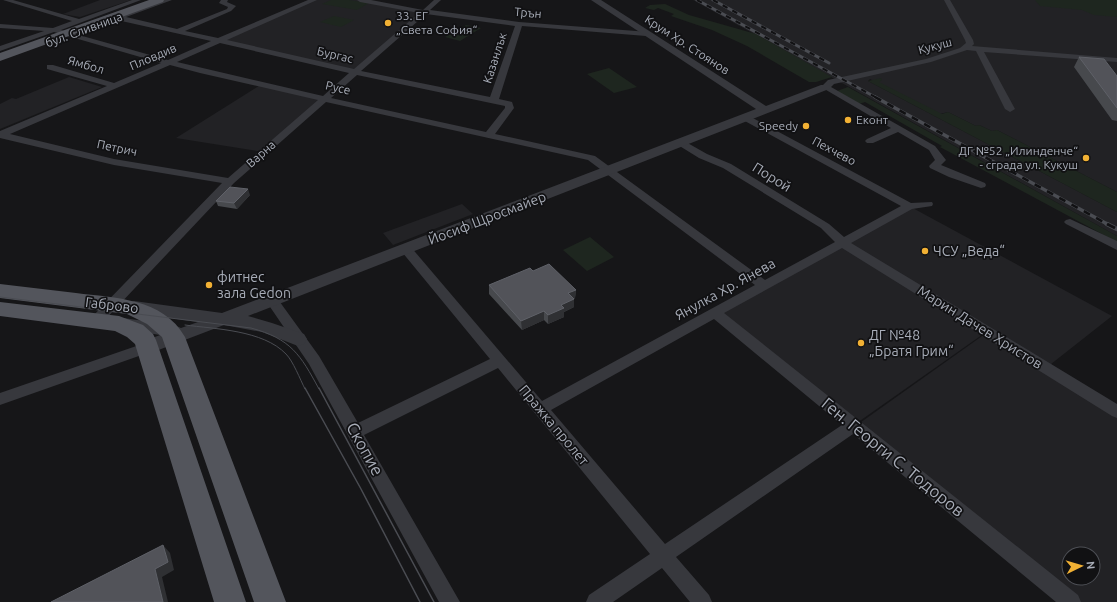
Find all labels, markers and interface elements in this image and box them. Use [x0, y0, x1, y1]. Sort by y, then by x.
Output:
street label: Трън [514, 5, 542, 20]
place label: 33. ЕГ „Света София“ [396, 9, 478, 36]
street label: бул. Сливница [44, 10, 124, 49]
street label: Крум Хр. Стоянов [643, 12, 732, 77]
marker: 33. ЕГ „Света София“ [383, 18, 393, 28]
street label: Казанлък [480, 31, 509, 85]
street label: Кукуш [917, 35, 953, 56]
street label: Пловдив [127, 41, 178, 72]
street label: Бургас [316, 44, 355, 65]
street label: Ямбол [66, 53, 106, 76]
street label: Русе [324, 78, 352, 97]
place label: Еконт [856, 113, 889, 126]
marker: Еконт [843, 115, 853, 125]
place label: Speedy [759, 119, 798, 132]
marker: Speedy [801, 121, 811, 131]
street label: Пехчево [810, 134, 858, 167]
street label: Петрич [96, 137, 138, 158]
street label: Варна [244, 138, 278, 170]
place label: ДГ №52 „Илинденче“ - сграда ул. Кукуш [959, 144, 1078, 171]
marker: ДГ №52 „Илинденче“ - сграда ул. Кукуш [1081, 153, 1091, 163]
street label: Порой [750, 159, 794, 195]
street label: Йосиф Щросмайер [425, 187, 548, 248]
place label: ЧСУ „Веда“ [933, 243, 1005, 259]
marker: ЧСУ „Веда“ [920, 246, 930, 256]
street label: Янулка Хр. Янева [672, 255, 778, 323]
place label: фитнес зала Gedon [217, 269, 291, 301]
marker: фитнес зала Gedon [204, 280, 214, 290]
street label: Марин Дачев Христов [915, 282, 1045, 372]
street label: Габрово [84, 294, 140, 316]
place label: ДГ №48 „Братя Грим“ [869, 327, 954, 359]
marker: ДГ №48 „Братя Грим“ [856, 338, 866, 348]
street label: Пражка пролет [516, 382, 592, 468]
street label: Ген. Георги С. Тодоров [818, 393, 968, 520]
street label: Скопие [343, 419, 388, 479]
north arrow [1061, 546, 1101, 586]
text: N [1085, 561, 1097, 570]

